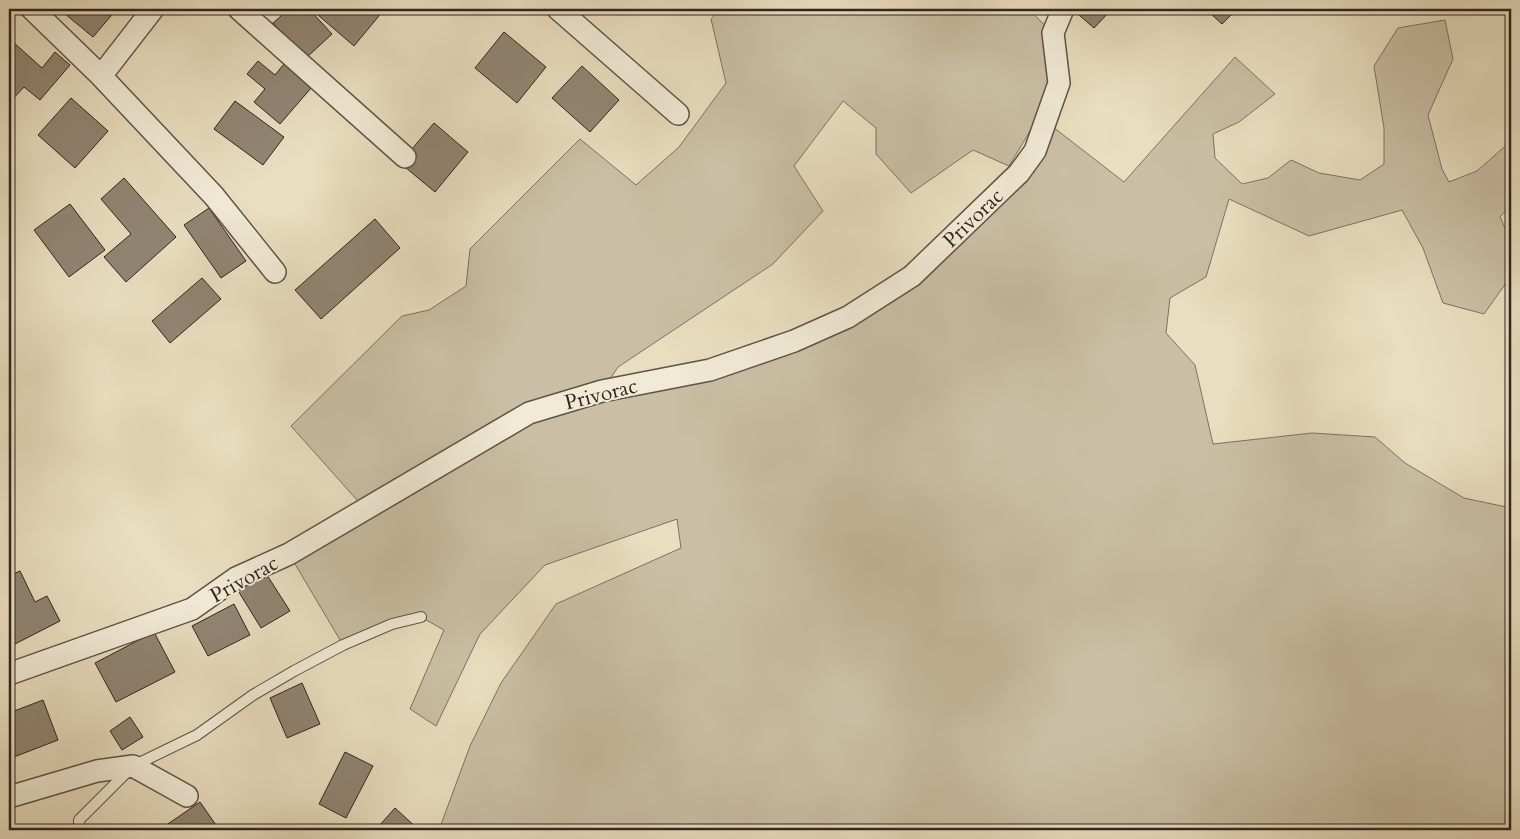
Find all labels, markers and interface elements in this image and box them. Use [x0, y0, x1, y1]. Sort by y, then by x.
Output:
street label: Privorac [937, 182, 1010, 255]
street label: Privorac [562, 371, 641, 418]
street label: Privorac [205, 549, 284, 610]

